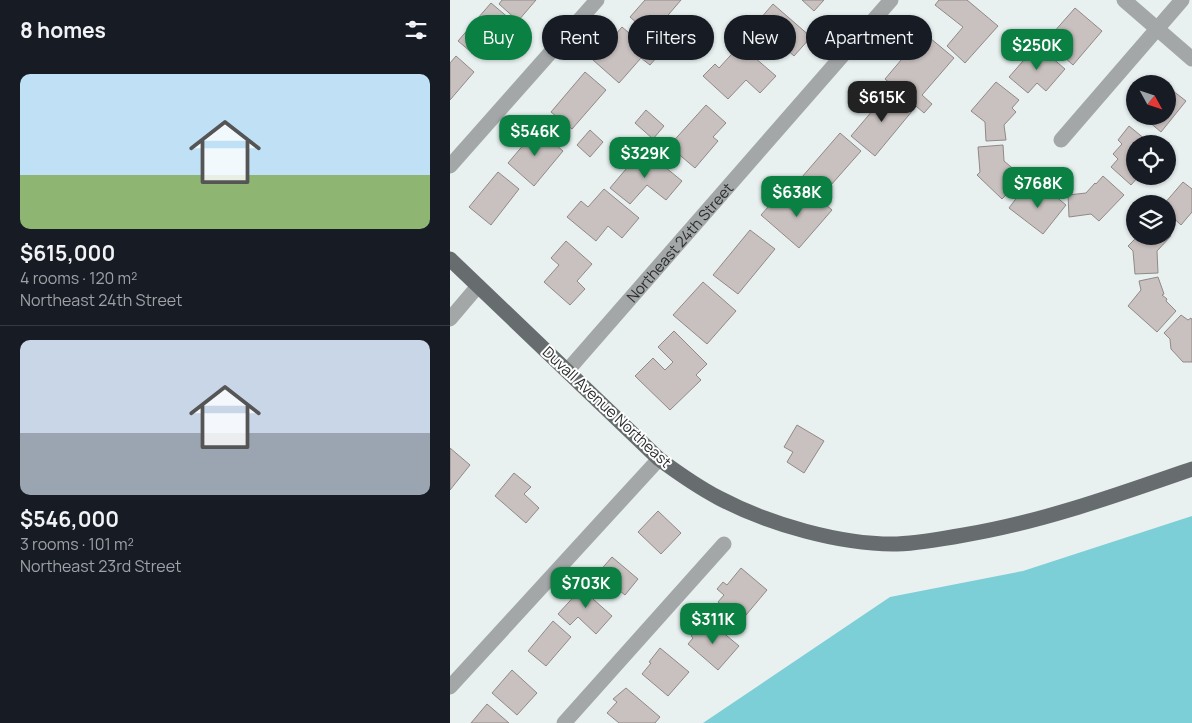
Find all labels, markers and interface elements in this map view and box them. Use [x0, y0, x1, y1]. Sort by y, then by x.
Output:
chip: Buy [465, 15, 532, 60]
chip: Rent [542, 15, 618, 60]
chip: Filters [628, 15, 714, 60]
chip: New [724, 15, 796, 60]
chip: Apartment [806, 15, 932, 60]
text: 8 homes [20, 16, 106, 44]
icon: filters [402, 16, 430, 44]
pin: $250K [1002, 28, 1072, 71]
text: $250K [1012, 34, 1062, 56]
north arrow [1126, 75, 1176, 125]
map controls [1126, 75, 1176, 245]
pin: $615K [847, 80, 917, 123]
text: $615K [859, 86, 905, 108]
icon: home [180, 107, 270, 197]
pin: $546K [500, 114, 570, 157]
text: $546K [510, 120, 560, 142]
button: locate [1126, 135, 1176, 185]
pin: $329K [610, 136, 680, 179]
text: $329K [620, 142, 670, 164]
pin: $768K [1003, 166, 1073, 209]
text: $768K [1014, 172, 1062, 194]
pin: $638K [762, 176, 832, 218]
street label: Northeast 24th Street [621, 178, 738, 307]
text: $638K [772, 181, 822, 203]
button: layers [1126, 195, 1176, 245]
text: $615,000 [20, 239, 115, 267]
text: 4 rooms · 120 m² [20, 267, 137, 289]
text: Northeast 24th Street [20, 289, 183, 311]
street label: Duvall Avenue Northeast [538, 342, 676, 472]
icon: home [180, 372, 270, 462]
text: $546,000 [20, 505, 119, 533]
text: 3 rooms · 101 m² [20, 533, 134, 555]
text: Northeast 23rd Street [20, 555, 181, 577]
pin: $703K [551, 566, 621, 609]
text: $703K [562, 572, 610, 594]
pin: $311K [678, 602, 748, 645]
text: $311K [691, 608, 735, 630]

